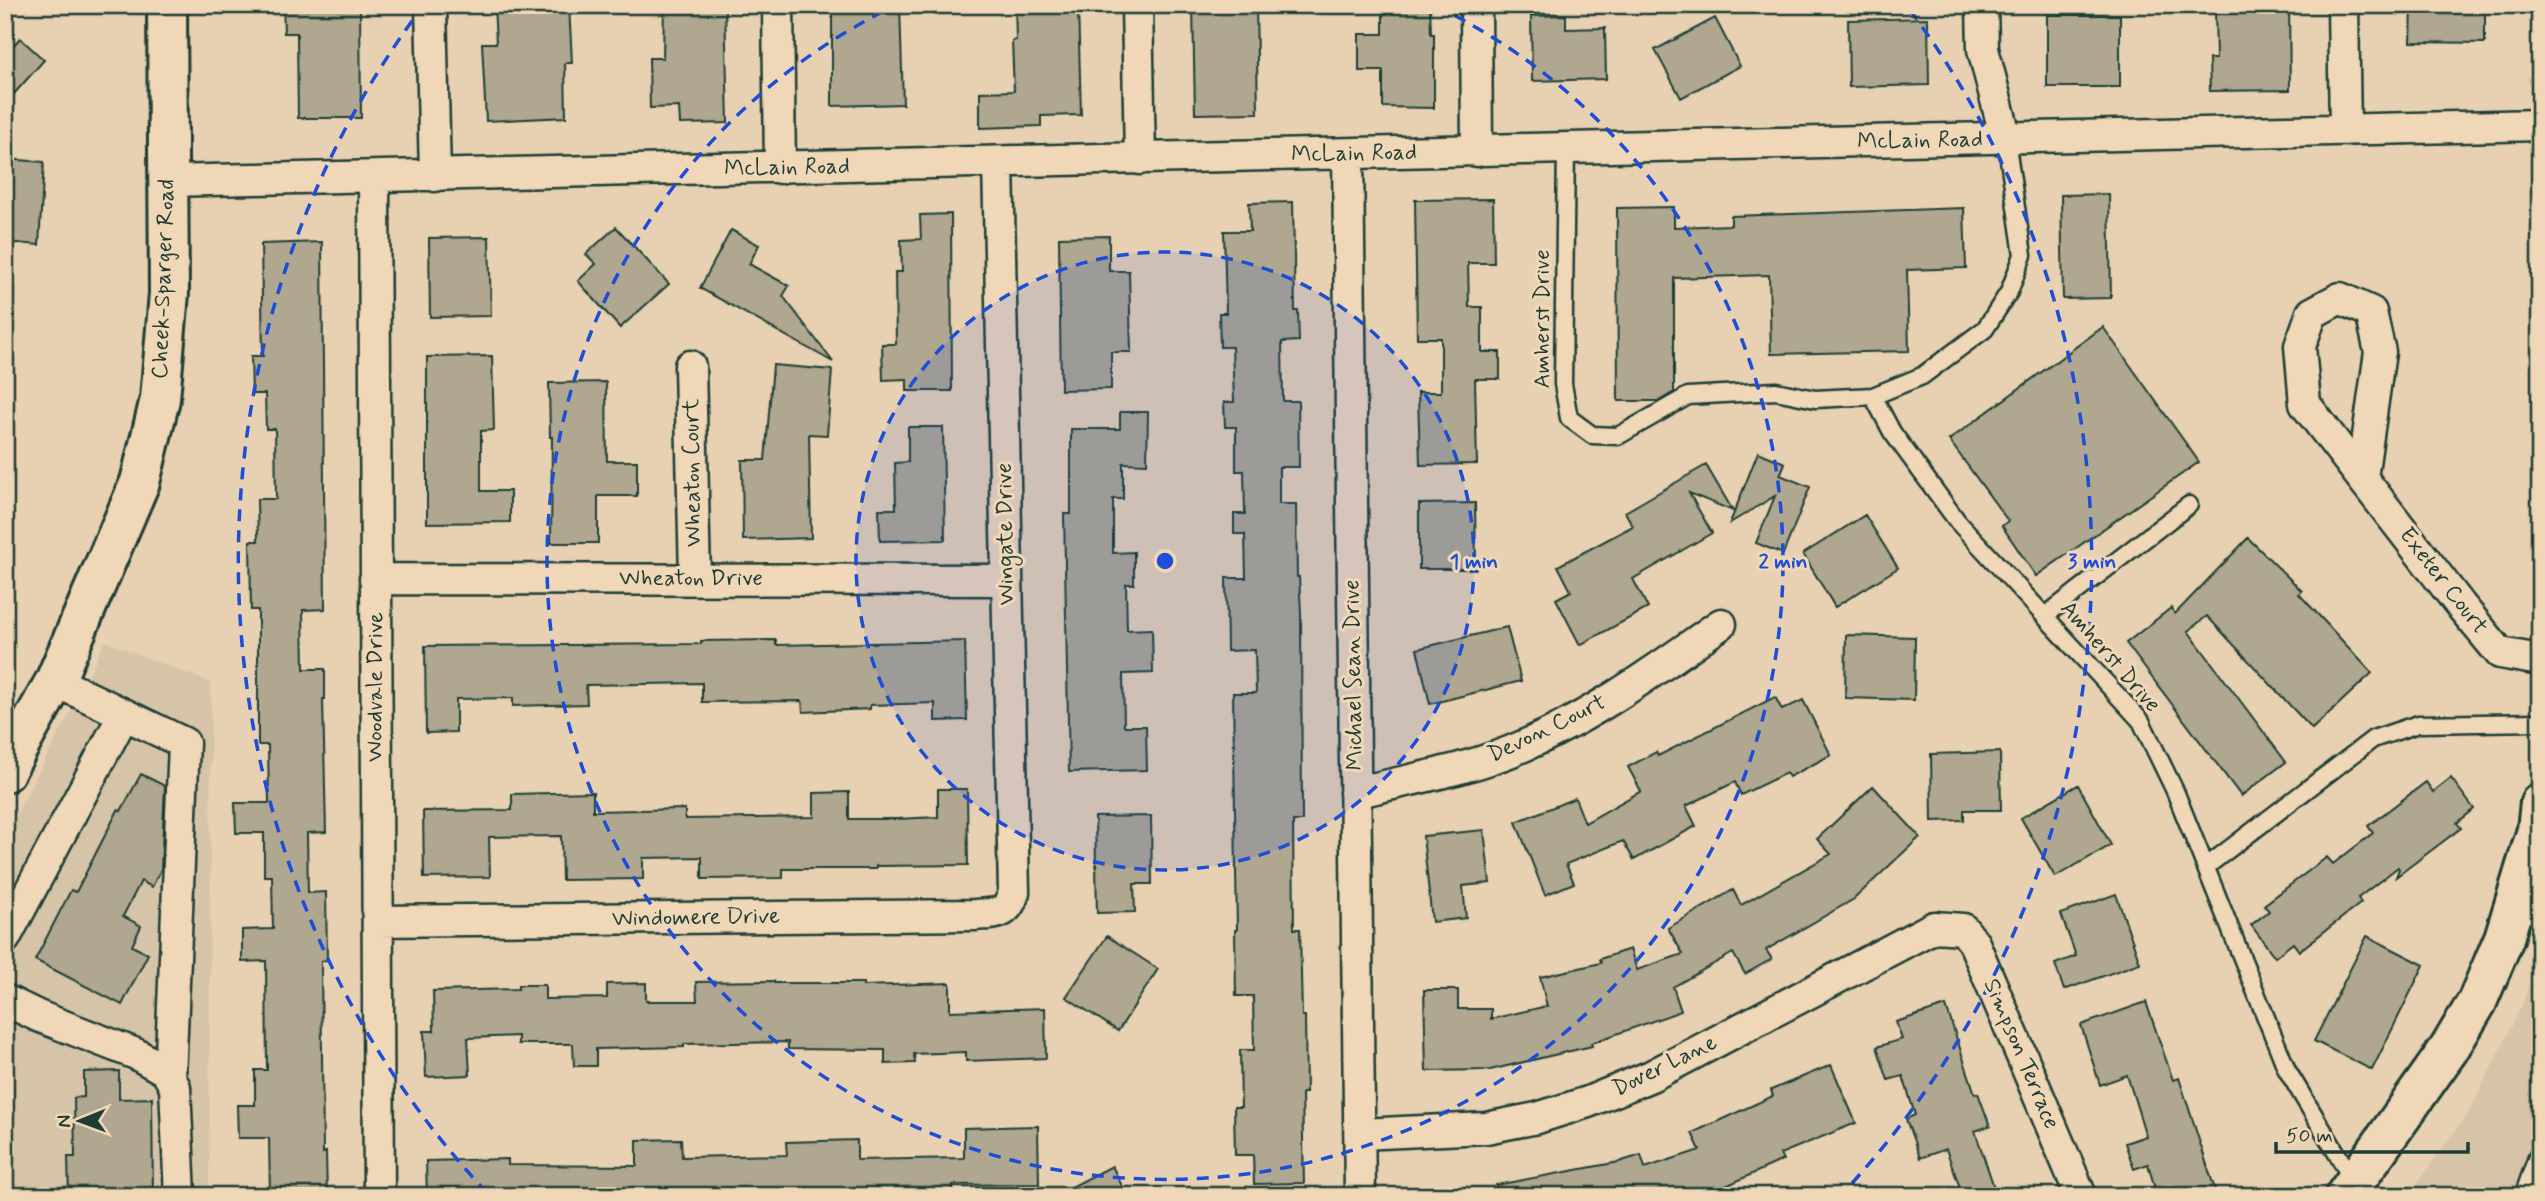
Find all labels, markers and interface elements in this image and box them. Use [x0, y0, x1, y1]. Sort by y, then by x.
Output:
street label: McLain Road [1857, 125, 1983, 157]
street label: McLain Road [1291, 138, 1417, 170]
street label: McLain Road [724, 152, 850, 184]
street label: Cheek-Sparger Road [146, 178, 182, 380]
street label: Amherst Drive [1528, 249, 1558, 389]
street label: Wheaton Court [677, 398, 709, 547]
street label: Wingate Drive [990, 462, 1024, 606]
street label: Exeter Court [2392, 521, 2494, 641]
text: 1 min [1450, 548, 1498, 576]
text: 2 min [1758, 548, 1808, 576]
text: 3 min [2068, 548, 2116, 576]
centre of rings [1153, 549, 1177, 573]
street label: Wheaton Drive [619, 564, 763, 594]
street label: Michael Sean Drive [1337, 579, 1371, 771]
street label: Amherst Drive [2053, 595, 2167, 719]
street label: Woodvale Drive [361, 612, 391, 762]
street label: Devon Court [1483, 688, 1611, 770]
street label: Windomere Drive [612, 902, 781, 934]
street label: Simpson Terrace [1976, 974, 2066, 1134]
street label: Dover Lane [1608, 1028, 1722, 1104]
north arrow [46, 1086, 116, 1156]
scale bar [2276, 1110, 2468, 1154]
text: N [52, 1115, 77, 1128]
text: 50 m [2286, 1122, 2333, 1150]

